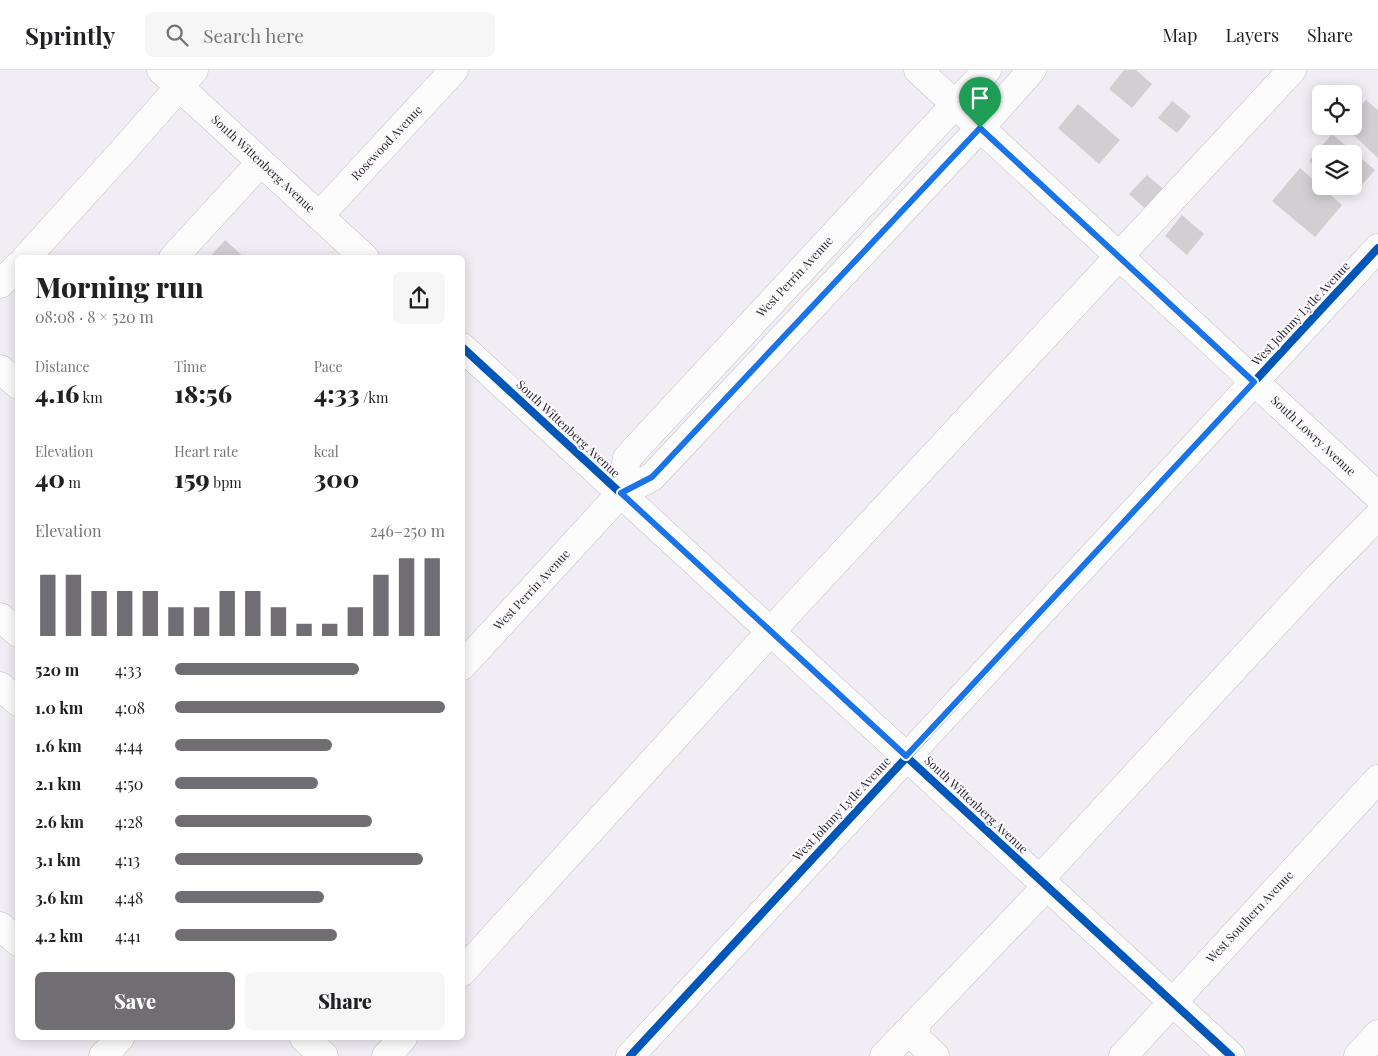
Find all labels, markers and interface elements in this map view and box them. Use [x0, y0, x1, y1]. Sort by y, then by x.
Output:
search box [145, 12, 495, 57]
text: Sprintly [25, 19, 115, 51]
icon: search [163, 21, 191, 49]
text: Search here [203, 22, 304, 48]
text: Map [1162, 23, 1197, 47]
text: Layers [1225, 23, 1279, 47]
text: Share [1307, 23, 1353, 47]
pin [959, 77, 1001, 128]
icon: arrive [966, 84, 994, 112]
map controls [1312, 85, 1362, 195]
button: locate [1312, 85, 1362, 135]
street label: Rosewood Avenue [347, 101, 425, 183]
street label: South Wittenberg Avenue [209, 111, 319, 215]
button: layers [1312, 145, 1362, 195]
street label: West Perrin Avenue [752, 232, 836, 321]
street label: West Johnny Lytle Avenue [1247, 258, 1353, 370]
text: Morning run [35, 268, 204, 305]
button: share [393, 272, 445, 324]
text: 08:08 · 8 × 520 m [35, 306, 154, 327]
text: Distance [35, 357, 90, 376]
text: Time [174, 357, 207, 376]
text: Pace [314, 357, 343, 376]
text: 4.16 [35, 376, 79, 409]
text: 18:56 [174, 376, 232, 409]
text: 4:33 [314, 376, 360, 409]
street label: South Wittenberg Avenue [514, 376, 624, 480]
text: km [79, 388, 103, 407]
text: /km [360, 388, 388, 407]
street label: South Lowry Avenue [1268, 392, 1359, 479]
text: Elevation [35, 442, 93, 461]
text: Heart rate [174, 442, 238, 461]
text: kcal [314, 442, 339, 461]
text: 40 [35, 461, 65, 494]
text: 159 [174, 461, 210, 494]
text: 300 [314, 461, 359, 494]
text: m [65, 473, 81, 492]
text: bpm [210, 473, 242, 492]
text: Elevation [35, 520, 102, 541]
text: 246–250 m [370, 520, 445, 541]
street label: West Perrin Avenue [489, 545, 573, 634]
text: 520 m [35, 659, 79, 680]
text: 4:33 [115, 659, 142, 680]
text: 1.0 km [35, 697, 83, 718]
text: 4:08 [115, 697, 145, 718]
text: 1.6 km [35, 735, 82, 756]
text: 4:44 [115, 735, 143, 756]
street label: South Wittenberg Avenue [922, 752, 1032, 856]
street label: West Johnny Lytle Avenue [788, 753, 894, 865]
text: 2.1 km [35, 773, 81, 794]
text: 4:50 [115, 773, 143, 794]
text: 2.6 km [35, 811, 84, 832]
text: 4:28 [115, 811, 143, 832]
text: 3.1 km [35, 849, 81, 870]
text: 4:13 [115, 849, 140, 870]
street label: West Southern Avenue [1202, 867, 1296, 967]
text: 3.6 km [35, 887, 83, 908]
text: 4:48 [115, 887, 143, 908]
text: 4.2 km [35, 925, 83, 946]
text: 4:41 [115, 925, 141, 946]
button: Save [35, 972, 235, 1030]
button: Share [245, 972, 445, 1030]

